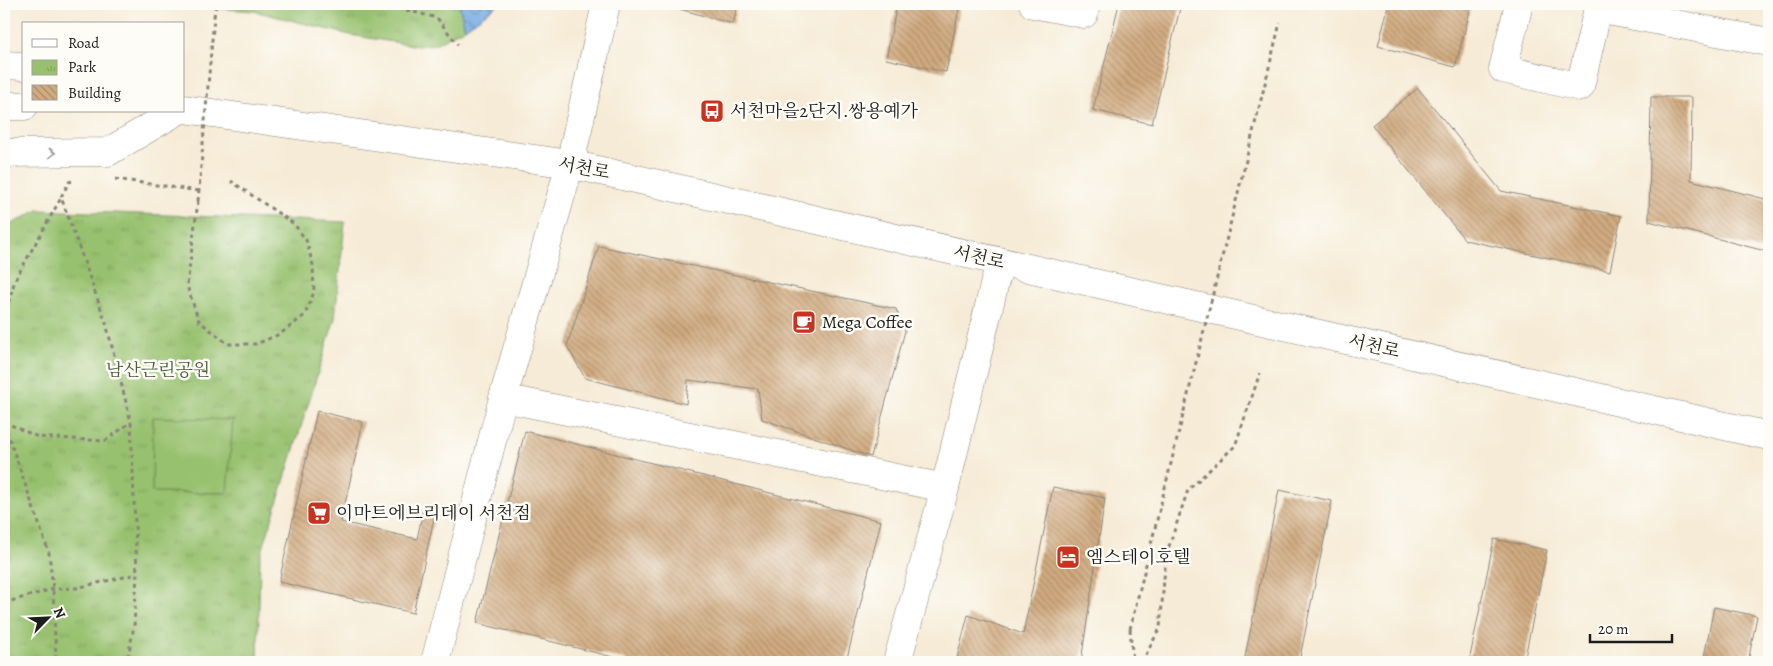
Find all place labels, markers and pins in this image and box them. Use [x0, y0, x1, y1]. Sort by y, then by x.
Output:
bus stop icon: 서천마을2단지.쌍용예가 [699, 98, 725, 124]
place label: 서천마을2단지.쌍용예가 [730, 99, 919, 123]
cafe icon: Mega Coffee [791, 309, 817, 335]
place label: Mega Coffee [822, 310, 913, 334]
supermarket icon: 이마트에브리데이 서천점 [306, 500, 332, 526]
place label: 이마트에브리데이 서천점 [336, 501, 531, 525]
hotel icon: 엠스테이호텔 [1055, 544, 1081, 570]
place label: 엠스테이호텔 [1086, 545, 1190, 569]

